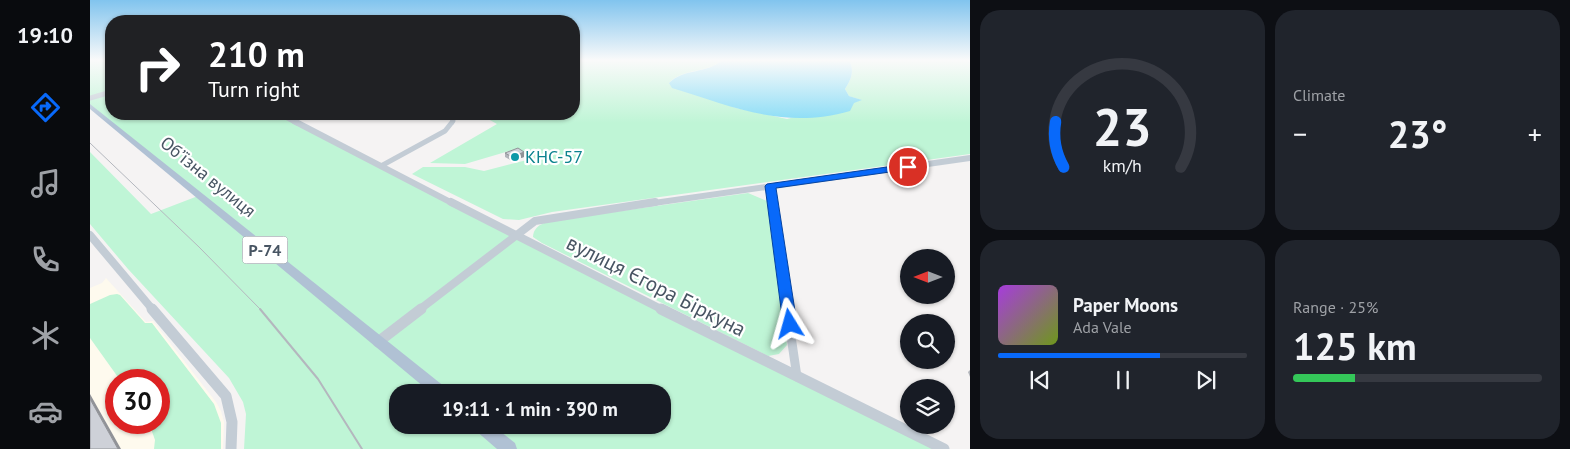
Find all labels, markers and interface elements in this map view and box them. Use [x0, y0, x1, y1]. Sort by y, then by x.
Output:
text: 19:10 [17, 21, 73, 49]
text: 210 m [208, 31, 305, 77]
icon: right [125, 35, 190, 100]
text: Turn right [208, 75, 300, 103]
text: Climate [1293, 85, 1345, 105]
icon: directions [28, 90, 63, 125]
text: 23 [1093, 93, 1152, 160]
text: 23° [1388, 109, 1447, 158]
text: − [1293, 115, 1307, 152]
text: + [1528, 115, 1542, 152]
street label: Обʼїзна вулиця [156, 131, 261, 222]
place label: КНС-57 [525, 145, 583, 168]
pin [887, 146, 929, 188]
marker: КНС-57 [509, 151, 521, 163]
icon: arrive [894, 153, 922, 181]
text: km/h [1103, 154, 1142, 177]
icon: music [28, 166, 63, 201]
street label: вулиця Єгора Біркуна [562, 229, 750, 342]
road number: Р-74 [242, 236, 288, 264]
icon: phone [28, 242, 63, 277]
north arrow [900, 249, 955, 304]
map controls [900, 249, 955, 434]
text: Paper Moons [1073, 293, 1178, 317]
position arrow [763, 297, 815, 349]
text: Range · 25% [1293, 297, 1378, 317]
button: search [900, 314, 955, 369]
text: Ada Vale [1073, 317, 1132, 337]
icon: climate [28, 318, 63, 353]
text: 125 km [1293, 321, 1417, 370]
icon: previous [1026, 366, 1054, 394]
icon: pause [1109, 366, 1137, 394]
icon: next [1192, 366, 1220, 394]
speed limit sign: 30 [105, 369, 170, 434]
button: layers [900, 379, 955, 434]
icon: car [28, 394, 63, 429]
text: 19:11 · 1 min · 390 m [442, 397, 618, 421]

